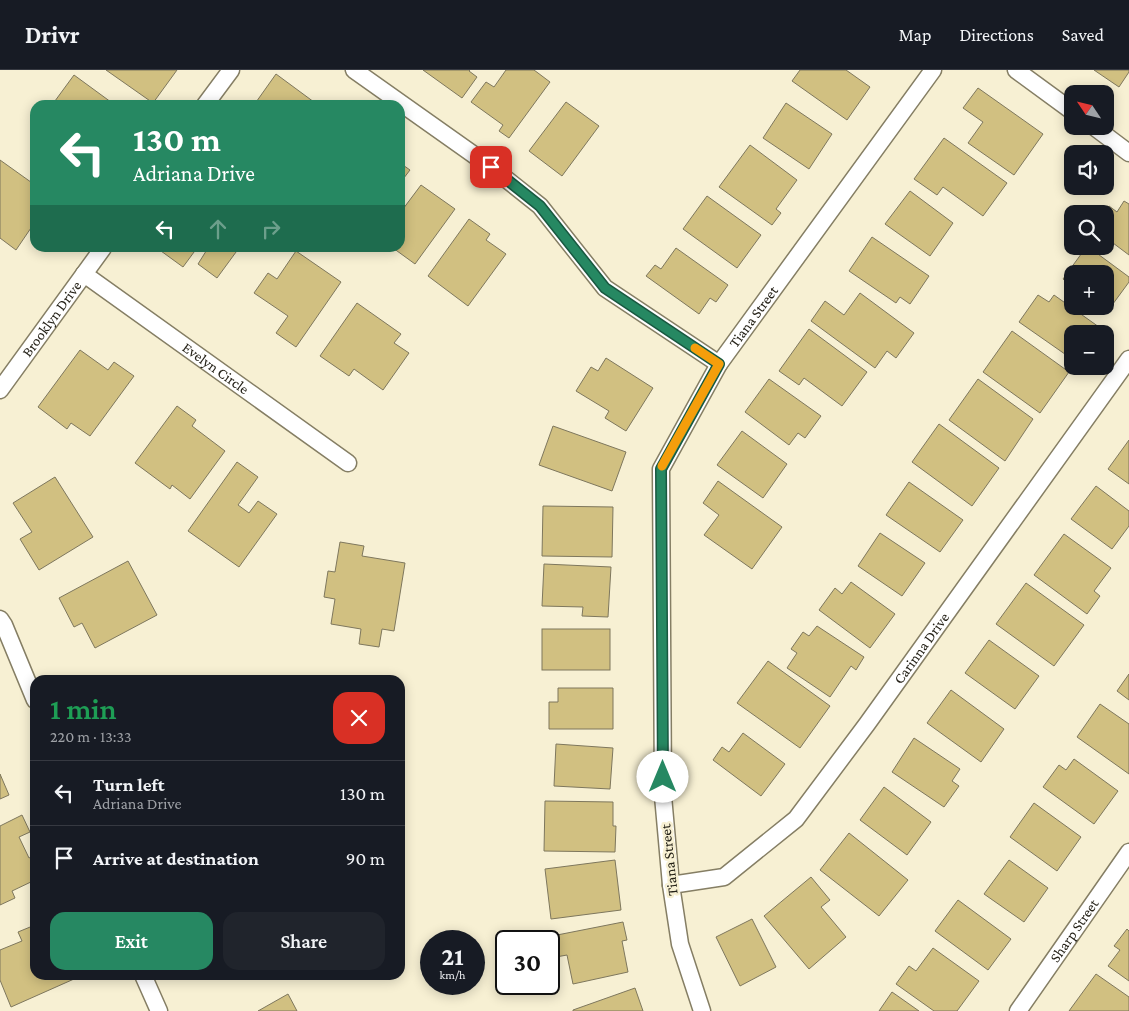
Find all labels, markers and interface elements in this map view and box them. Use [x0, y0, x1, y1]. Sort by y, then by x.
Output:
text: Drivr [25, 21, 80, 48]
text: Map [899, 25, 931, 45]
text: Directions [959, 25, 1034, 45]
text: Saved [1062, 25, 1104, 45]
north arrow [1064, 85, 1114, 135]
map controls [1064, 85, 1114, 375]
icon: left [50, 120, 115, 185]
text: 130 m [133, 120, 221, 159]
button: sound [1064, 145, 1114, 195]
pin [470, 146, 512, 188]
icon: arrive [477, 153, 505, 181]
text: Adriana Drive [133, 161, 255, 186]
button: search [1064, 205, 1114, 255]
icon: left [151, 215, 179, 243]
icon: ahead [204, 215, 232, 243]
icon: right [257, 215, 285, 243]
button: + [1064, 265, 1114, 315]
street label: Brooklyn Drive [19, 277, 85, 360]
street label: Tiana Street [726, 282, 782, 351]
button: − [1064, 325, 1114, 375]
street label: Evelyn Circle [180, 339, 252, 398]
street label: Carinna Drive [891, 609, 953, 687]
text: 1 min [50, 692, 117, 725]
button: close [333, 692, 385, 744]
text: 220 m · 13:33 [50, 728, 132, 745]
position arrow [636, 750, 688, 802]
text: Turn left [93, 774, 165, 795]
icon: left [50, 779, 78, 807]
text: 130 m [340, 783, 385, 804]
text: Adriana Drive [93, 795, 182, 812]
street label: Tiana Street [657, 822, 681, 897]
icon: arrive [50, 844, 78, 872]
text: Arrive at destination [93, 848, 259, 869]
text: 90 m [346, 848, 385, 869]
street label: Sharp Street [1047, 895, 1102, 965]
button: Exit [50, 912, 213, 970]
button: Share [223, 912, 385, 970]
speed limit sign: 30 [495, 930, 560, 995]
text: 21 [441, 943, 464, 970]
text: km/h [440, 968, 465, 982]

